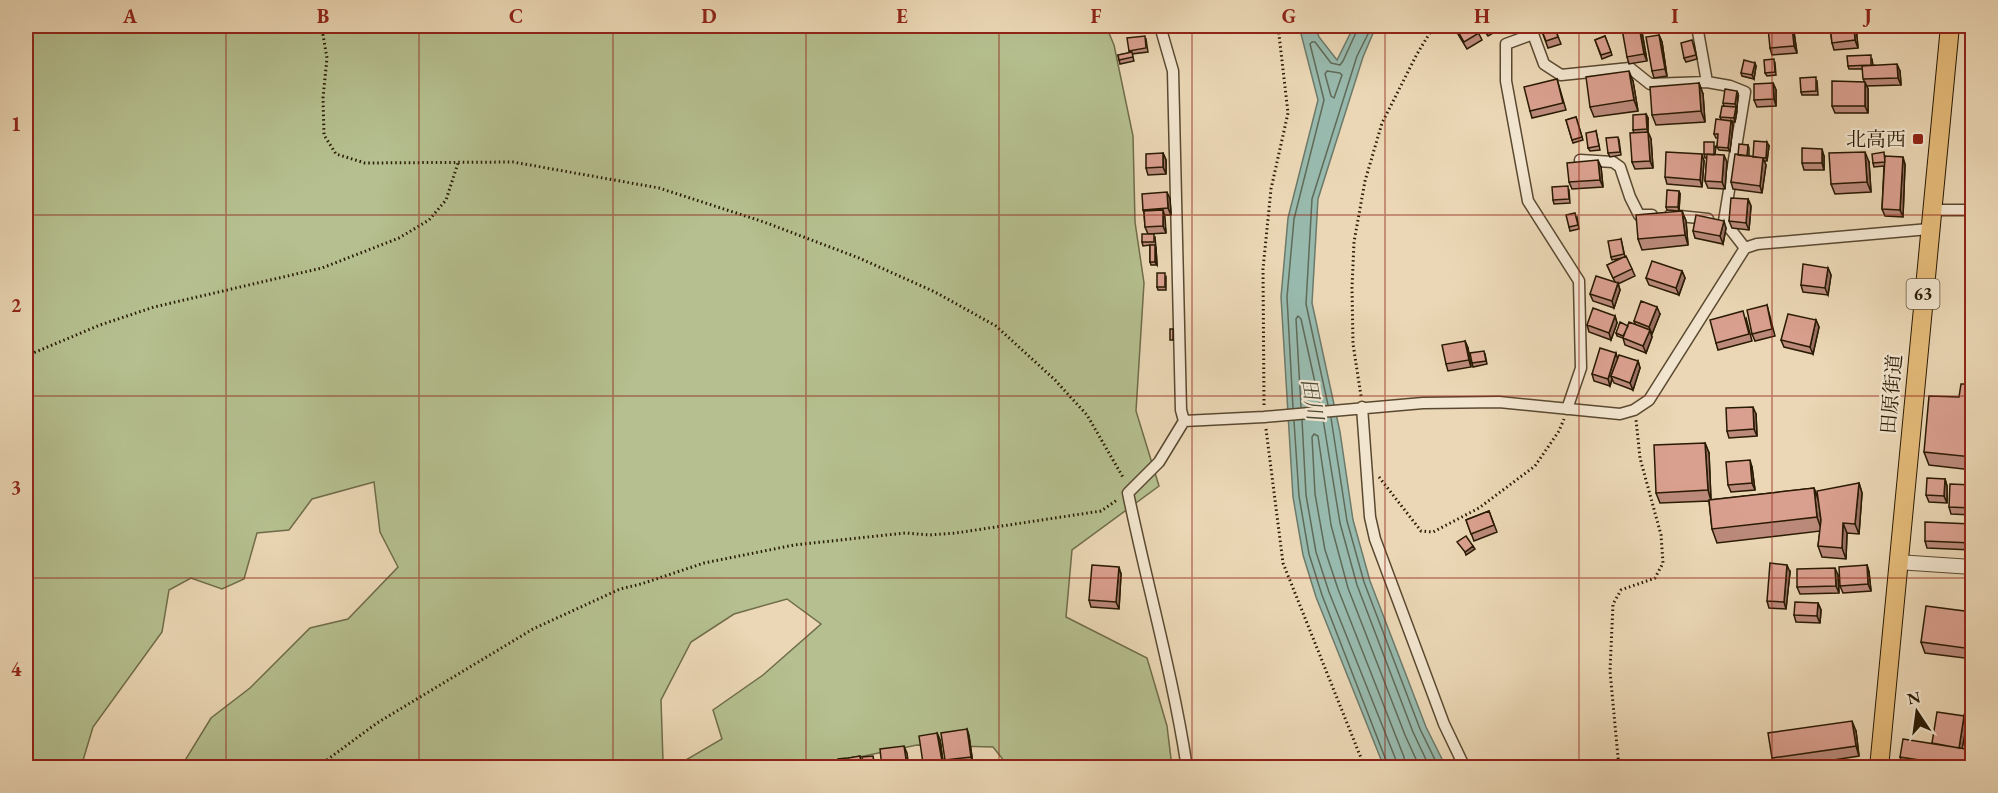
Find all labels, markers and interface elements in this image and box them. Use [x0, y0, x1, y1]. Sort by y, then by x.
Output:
text: A [122, 3, 138, 29]
text: B [317, 3, 329, 29]
text: C [509, 3, 523, 29]
text: D [701, 3, 717, 29]
text: E [896, 3, 908, 29]
text: F [1091, 3, 1102, 29]
text: G [1282, 3, 1296, 29]
text: H [1474, 3, 1490, 29]
text: I [1671, 3, 1679, 29]
text: J [1862, 3, 1872, 29]
text: 1 [11, 111, 21, 137]
place label: 北高西 [1846, 126, 1906, 152]
marker: 北高西 [1911, 132, 1925, 146]
road number: 63 [1906, 279, 1940, 309]
text: 2 [11, 292, 22, 318]
street label: 田原街道 [1875, 353, 1907, 435]
water label: 田川 [1296, 376, 1330, 424]
text: 3 [11, 474, 21, 500]
text: 4 [11, 656, 22, 682]
north arrow [1887, 682, 1947, 742]
text: N [1905, 686, 1922, 710]

